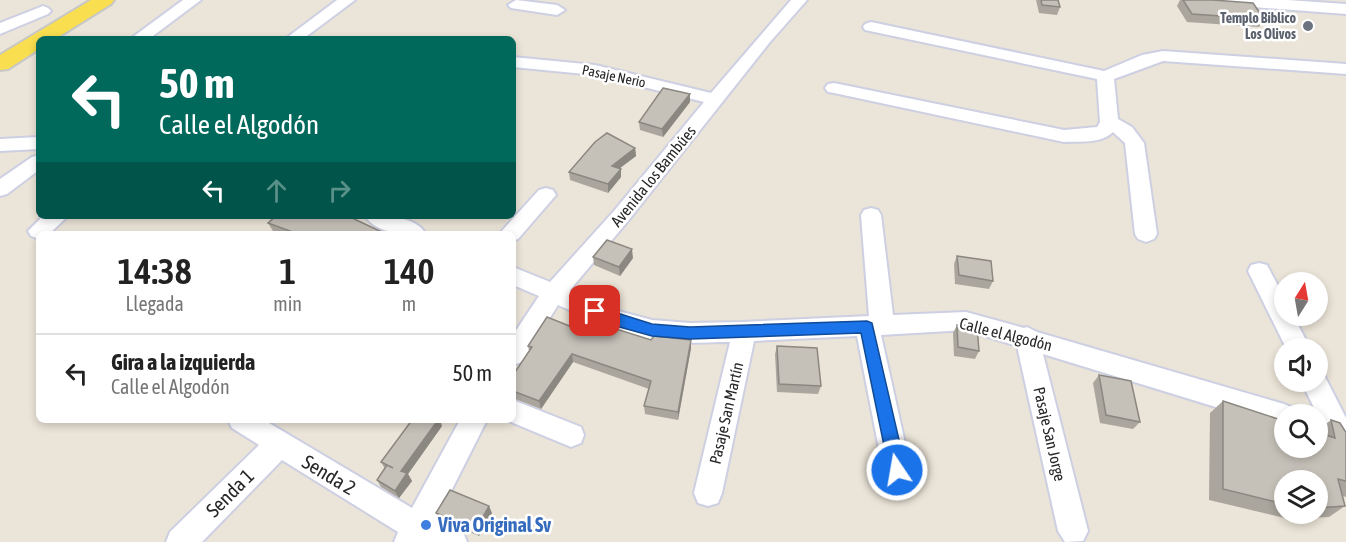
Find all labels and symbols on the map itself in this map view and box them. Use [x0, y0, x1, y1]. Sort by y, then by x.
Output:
place label: Templo Biblico Los Olivos [1220, 10, 1296, 42]
marker: Templo Biblico Los Olivos [1301, 19, 1315, 33]
street label: Pasaje Nerio [581, 61, 647, 91]
street label: Avenida los Bambúes [607, 122, 699, 230]
north arrow [1274, 272, 1328, 326]
pin [569, 285, 620, 336]
street label: Calle el Algodón [958, 314, 1054, 355]
street label: Pasaje San Martín [706, 360, 747, 466]
street label: Pasaje San Jorge [1029, 385, 1070, 483]
position arrow [865, 438, 929, 502]
street label: Senda 2 [298, 450, 360, 499]
street label: Senda 1 [201, 464, 258, 521]
place label: Viva Original Sv [437, 513, 552, 536]
marker: Viva Original Sv [419, 518, 433, 532]

